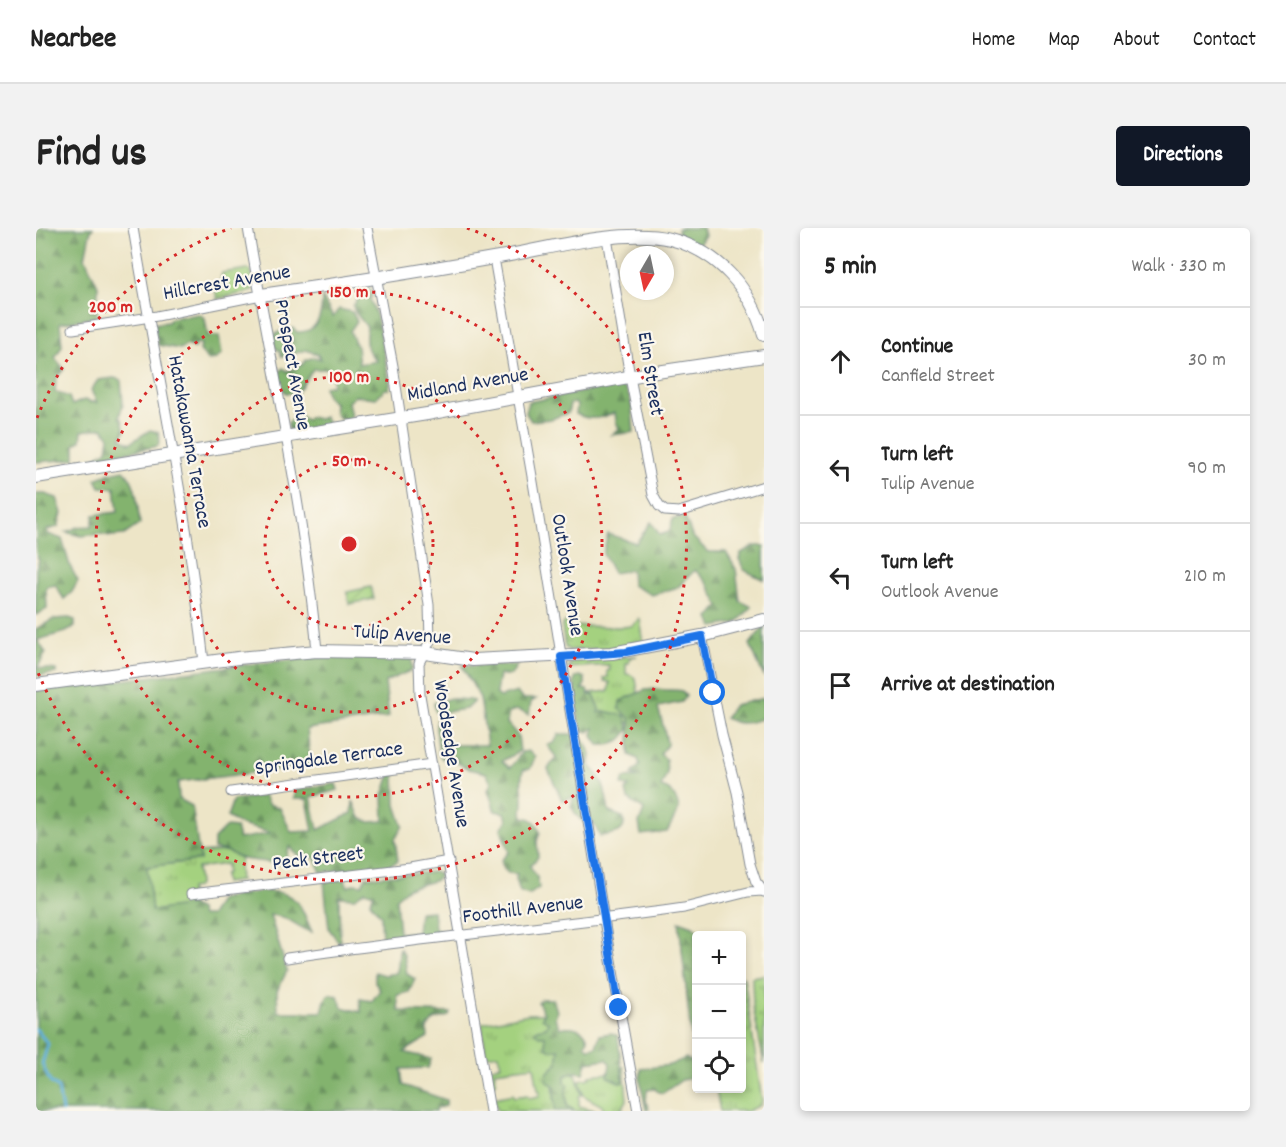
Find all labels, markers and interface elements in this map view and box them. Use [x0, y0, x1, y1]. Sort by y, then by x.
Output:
text: Nearbee [30, 21, 116, 61]
text: Home [971, 26, 1015, 56]
text: Map [1048, 26, 1080, 56]
text: About [1113, 26, 1160, 56]
text: Contact [1193, 26, 1256, 56]
text: Find us [36, 126, 147, 186]
button: Directions [1116, 126, 1250, 186]
north arrow [620, 246, 674, 300]
text: 5 min [824, 249, 877, 286]
text: Walk · 330 m [1131, 253, 1226, 281]
street label: Hillcrest Avenue [161, 258, 293, 310]
text: 150 m [330, 281, 368, 306]
text: 200 m [89, 296, 133, 321]
street label: Prospect Avenue [265, 297, 317, 433]
street label: Elm Street [628, 330, 670, 418]
text: Continue [881, 332, 953, 363]
icon: ahead [824, 345, 857, 378]
text: 30 m [1188, 347, 1226, 375]
street label: Hatakawanna Terrace [158, 353, 218, 531]
street label: Midland Avenue [405, 361, 531, 411]
text: Canfield Street [881, 363, 995, 391]
text: 100 m [329, 366, 369, 391]
text: Turn left [881, 440, 953, 471]
text: 50 m [332, 450, 366, 475]
icon: left [824, 453, 857, 486]
text: 90 m [1188, 455, 1226, 483]
text: Tulip Avenue [881, 471, 975, 499]
street label: Outlook Avenue [542, 512, 590, 638]
centre of rings [339, 534, 359, 554]
text: Turn left [881, 548, 953, 579]
icon: left [824, 561, 857, 594]
text: 210 m [1184, 563, 1226, 591]
text: Outlook Avenue [881, 579, 999, 607]
street label: Tulip Avenue [352, 618, 452, 654]
icon: arrive [824, 669, 857, 702]
text: Arrive at destination [881, 670, 1055, 701]
street label: Woodsedge Avenue [424, 678, 476, 830]
route start [699, 679, 725, 705]
street label: Springdale Terrace [253, 735, 405, 785]
street label: Peck Street [271, 839, 366, 880]
street label: Foothill Avenue [461, 889, 585, 933]
map controls [692, 931, 746, 1093]
button: + [692, 931, 746, 985]
button: − [692, 985, 746, 1039]
route end [605, 994, 631, 1020]
button: locate [692, 1039, 746, 1093]

